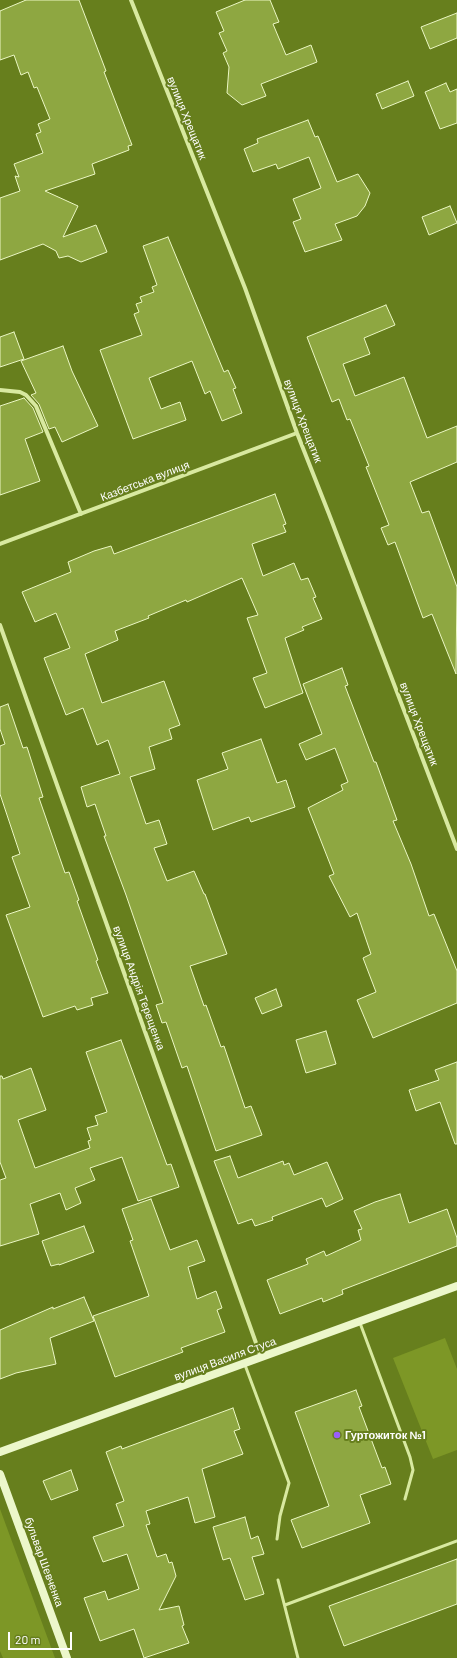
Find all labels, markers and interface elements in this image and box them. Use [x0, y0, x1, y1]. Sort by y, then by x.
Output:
street label: вулиця Хрещатик [164, 75, 210, 161]
street label: вулиця Хрещатик [281, 377, 325, 465]
street label: Казбетська вулиця [99, 458, 191, 504]
street label: вулиця Хрещатик [397, 680, 441, 768]
street label: вулиця Андрія Терещенка [110, 924, 168, 1052]
street label: вулиця Василя Стуса [172, 1334, 278, 1384]
place label: Гуртожиток №1 [345, 1428, 426, 1442]
marker: Гуртожиток №1 [332, 1430, 342, 1440]
street label: бульвар Шевченка [22, 1515, 66, 1609]
scale bar [10, 1624, 74, 1650]
text: 20 m [15, 1632, 41, 1646]

